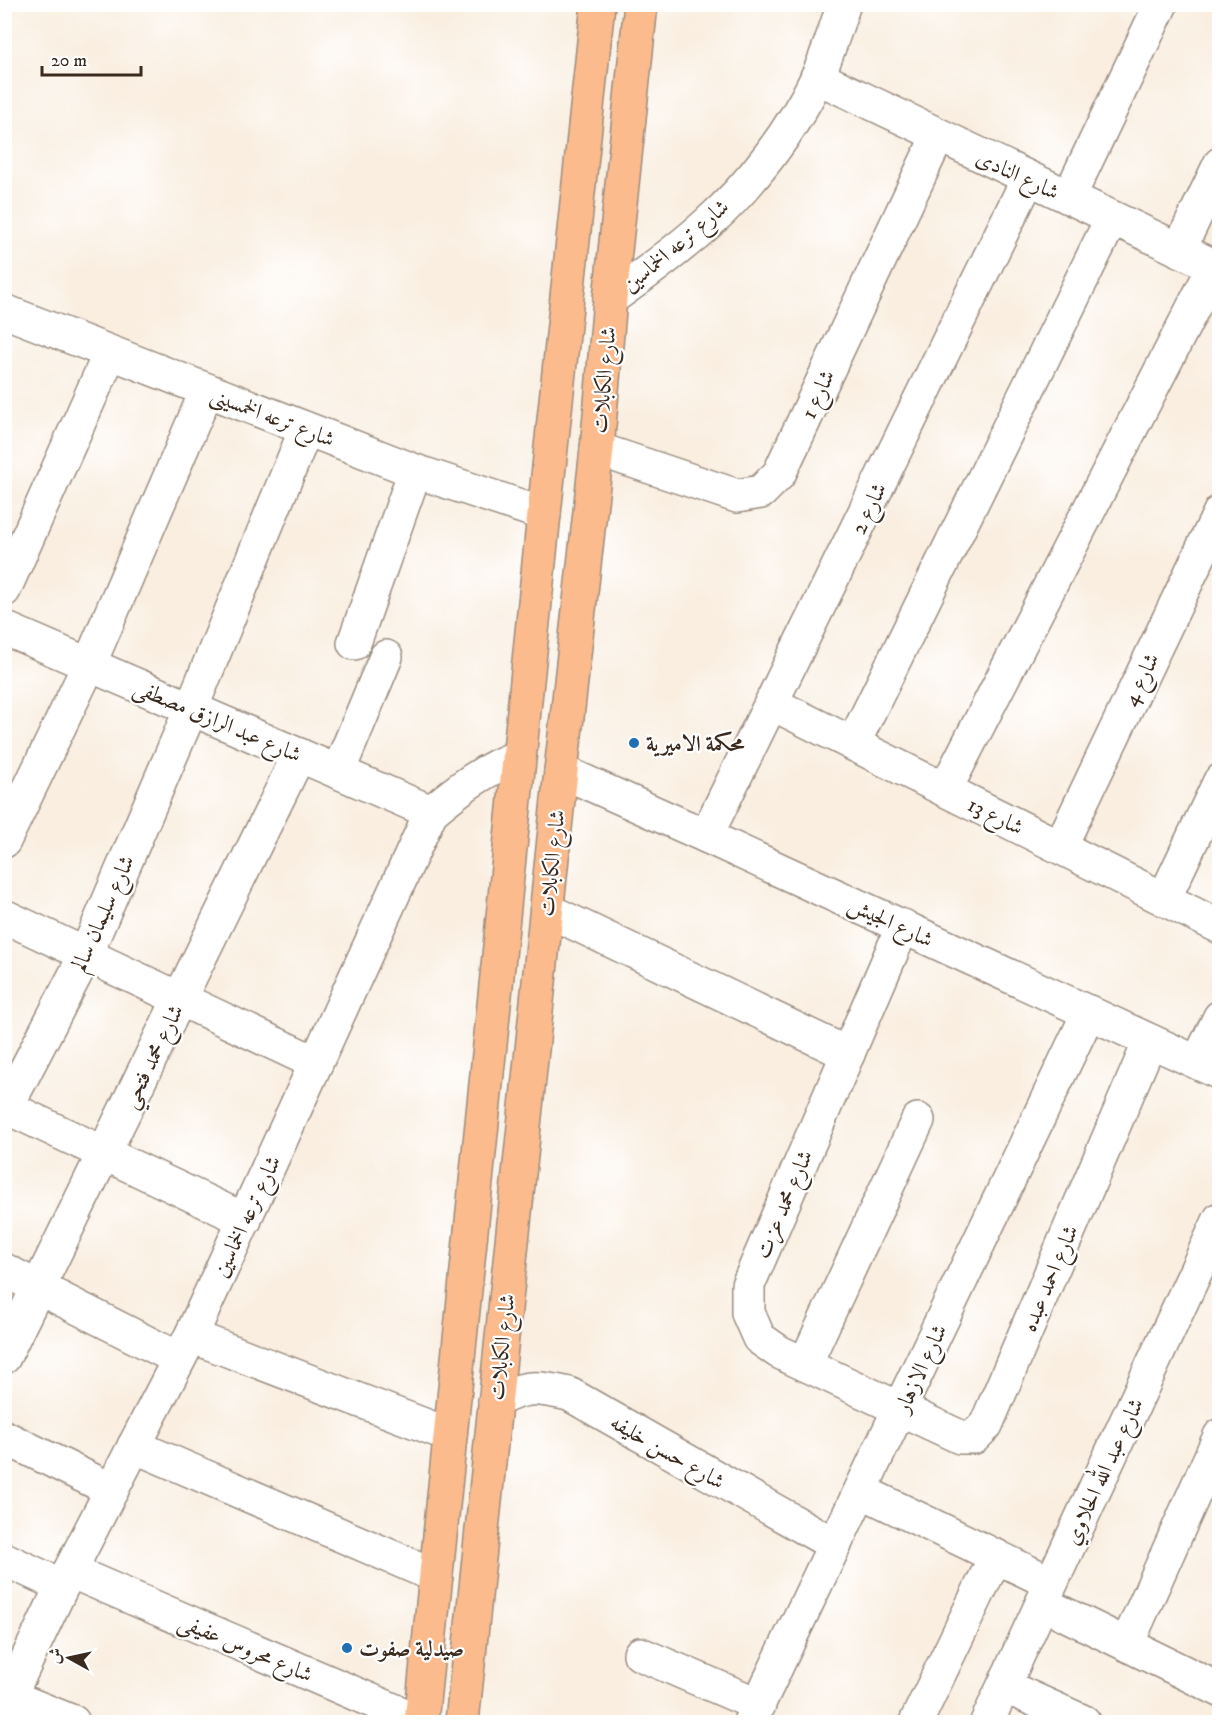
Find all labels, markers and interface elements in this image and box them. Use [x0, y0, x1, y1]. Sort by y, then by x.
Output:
scale bar [42, 39, 141, 77]
text: 20 m [51, 50, 87, 72]
street label: شارع النادى [970, 144, 1063, 210]
street label: شارع ترعه الخماسين [617, 194, 737, 302]
street label: شارع الكابلات [586, 326, 627, 435]
street label: شارع 1 [795, 366, 845, 425]
street label: شارع ترعه الخمسينى [205, 381, 338, 457]
street label: شارع 2 [845, 479, 897, 540]
street label: شارع 4 [1117, 649, 1169, 712]
street label: شارع عبد الرازق مصطفى [128, 674, 305, 773]
place label: محكمة الاميرية [646, 731, 745, 758]
marker: محكمة الاميرية [627, 736, 641, 750]
street label: شارع 13 [961, 791, 1028, 845]
street label: شارع الكابلات [533, 809, 575, 918]
street label: شارع سليمان سالم [66, 851, 146, 978]
street label: شارع الجيش [842, 891, 937, 957]
street label: شارع محمد فتحي [117, 1000, 195, 1116]
street label: شارع محمد عزت [749, 1146, 823, 1265]
street label: شارع ترعه الخماسين [207, 1151, 291, 1283]
street label: شارع احمد عبده [1016, 1221, 1089, 1338]
street label: شارع الكابلات [483, 1293, 525, 1402]
street label: شارع الازهار [888, 1320, 957, 1421]
street label: شارع عبد الله الحلاوي [1054, 1392, 1154, 1551]
street label: شارع حسن خليفه [603, 1409, 729, 1499]
street label: شارع محروس عفيفى [173, 1608, 317, 1692]
north arrow [39, 1628, 99, 1688]
place label: صيدلية صفوت [359, 1636, 464, 1663]
marker: صيدلية صفوت [340, 1641, 354, 1655]
text: ش [44, 1647, 66, 1665]

